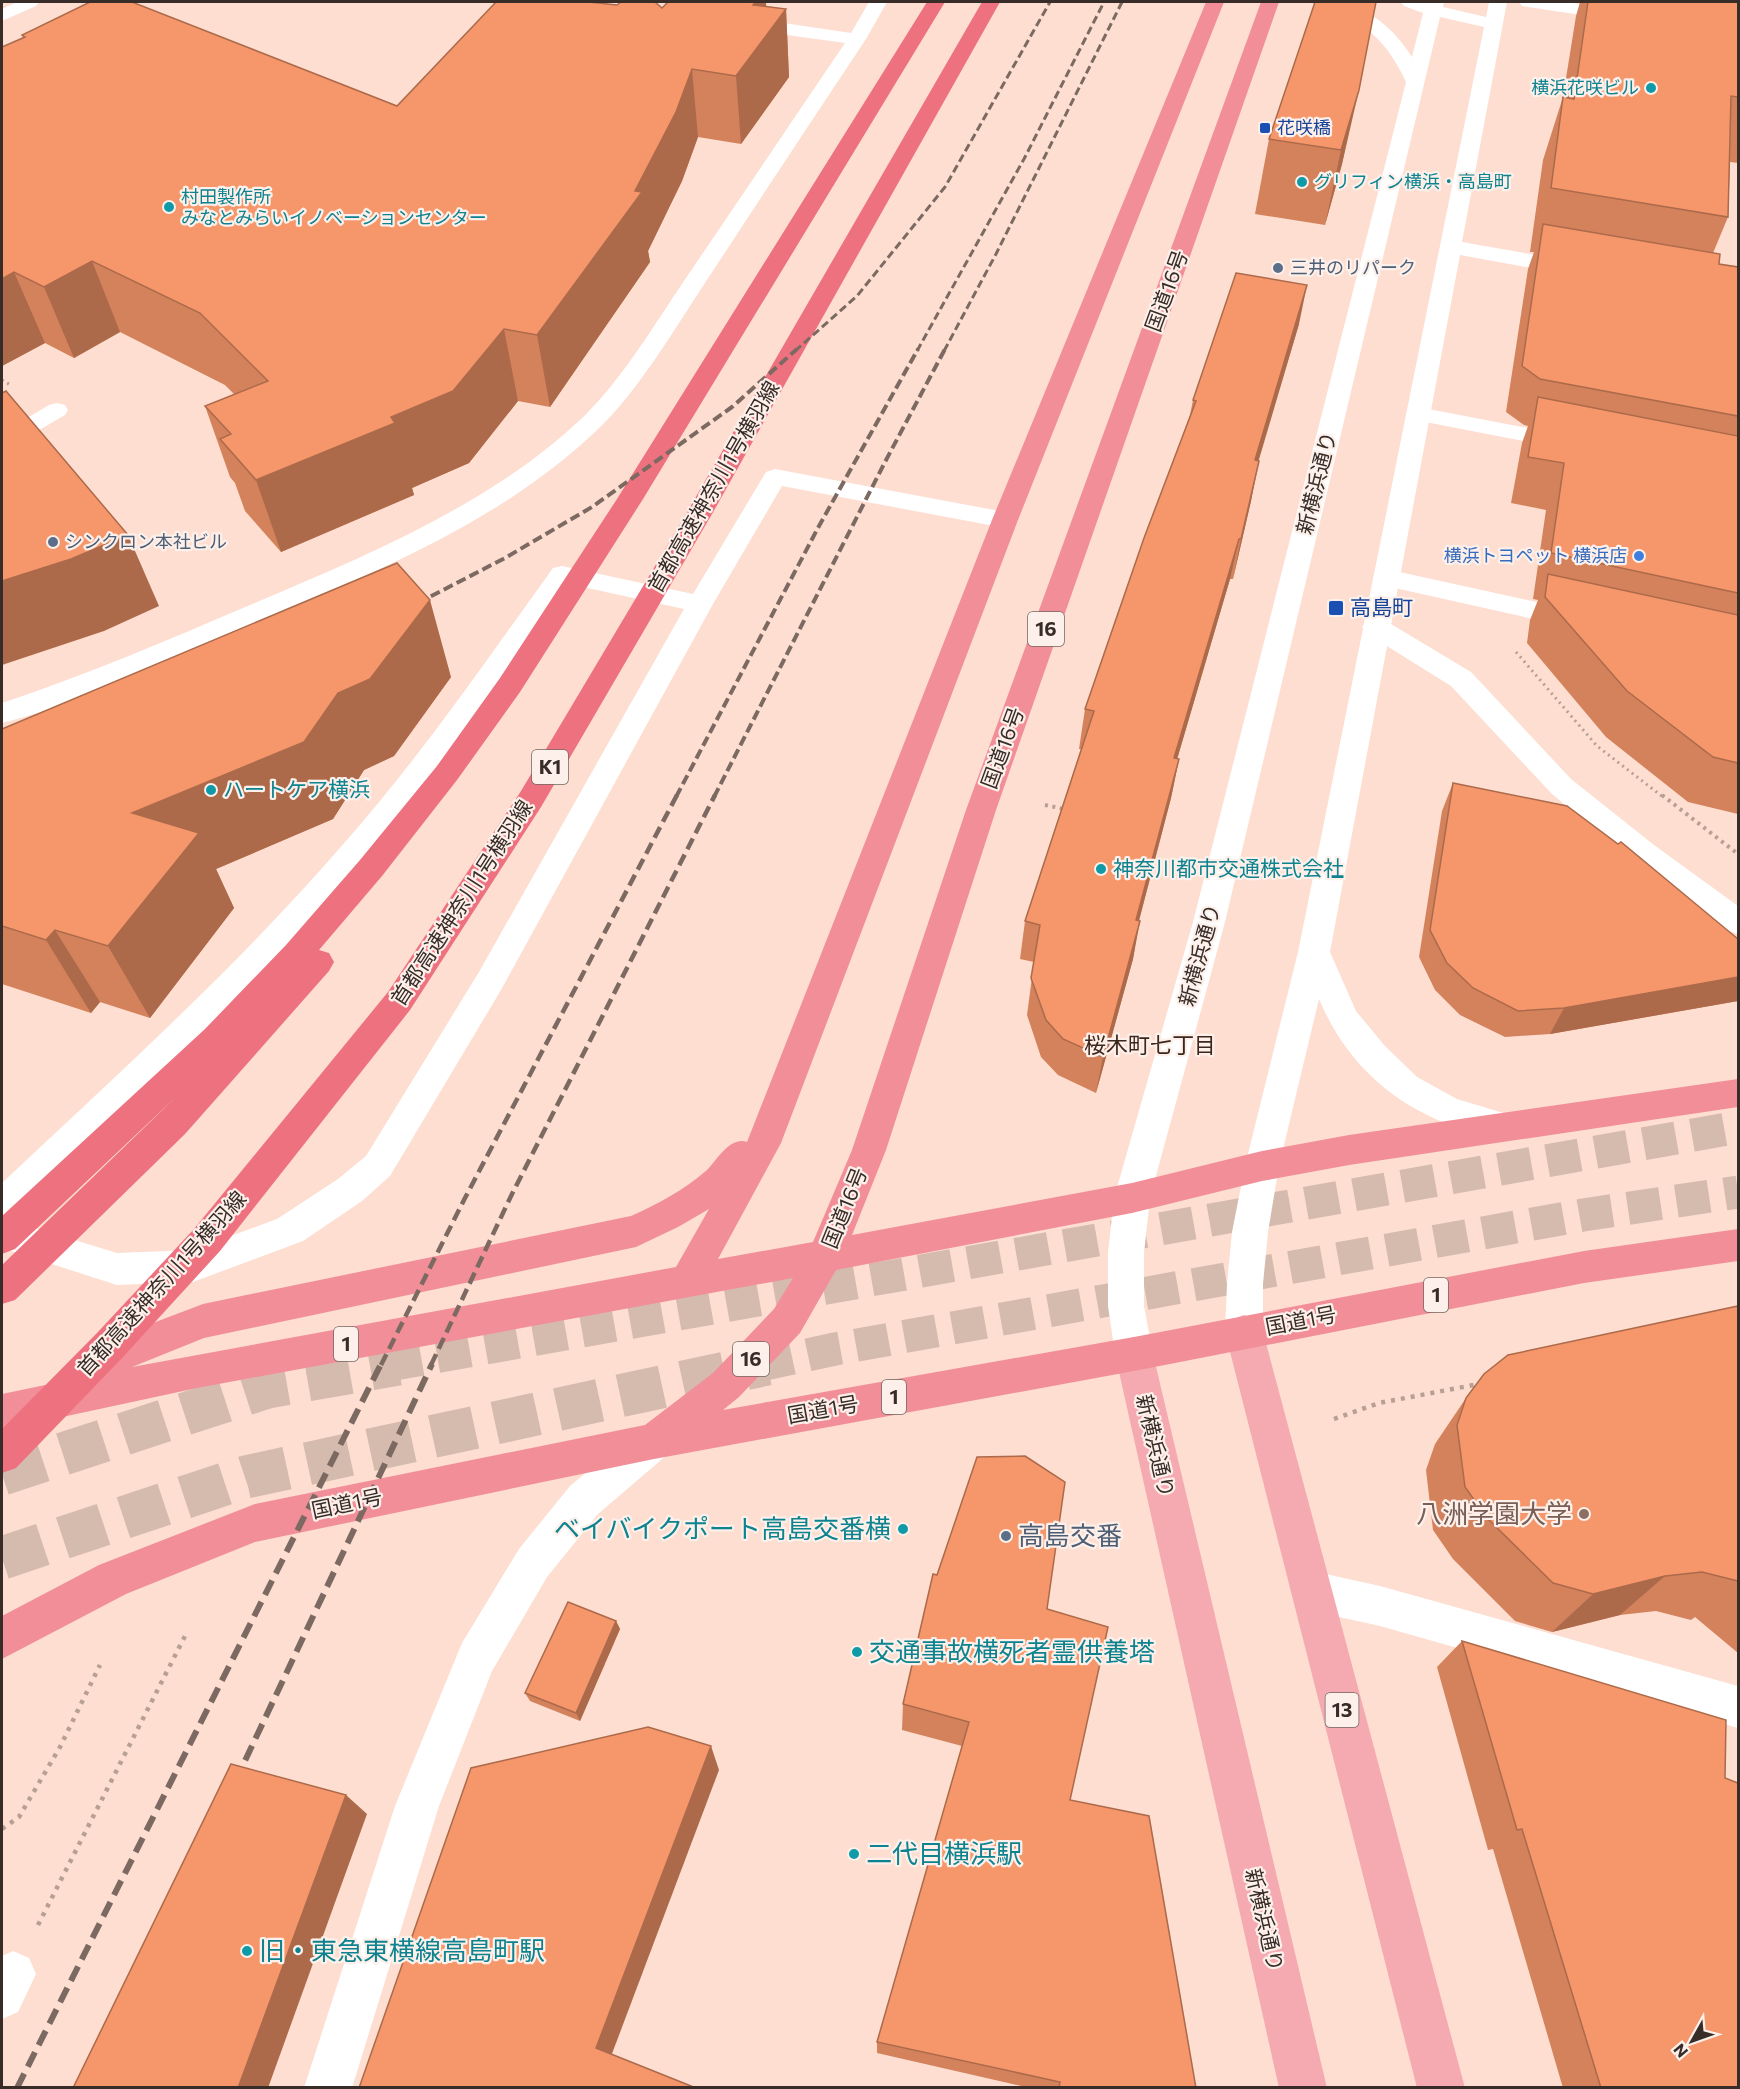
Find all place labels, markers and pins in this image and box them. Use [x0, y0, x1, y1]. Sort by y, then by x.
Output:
place label: 横浜花咲ビル [1531, 76, 1639, 98]
marker: 横浜花咲ビル [1644, 81, 1658, 95]
place label: 花咲橋 [1277, 116, 1331, 138]
marker: 花咲橋 [1258, 121, 1272, 135]
place label: グリフィン横浜・高島町 [1314, 170, 1512, 192]
marker: グリフィン横浜・高島町 [1295, 175, 1309, 189]
place label: 村田製作所 みなとみらいイノベーションセンター [181, 185, 487, 228]
marker: 村田製作所 みなとみらいイノベーションセンター [162, 200, 176, 214]
place label: 三井のリパーク [1290, 256, 1416, 278]
marker: 三井のリパーク [1271, 261, 1285, 275]
place label: シンクロン本社ビル [65, 530, 227, 552]
marker: シンクロン本社ビル [46, 535, 60, 549]
place label: 横浜トヨペット 横浜店 [1444, 544, 1627, 566]
marker: 横浜トヨペット 横浜店 [1632, 549, 1646, 563]
place label: 高島町 [1350, 594, 1413, 619]
marker: 高島町 [1327, 599, 1345, 617]
place label: ハートケア横浜 [223, 776, 370, 801]
marker: ハートケア横浜 [204, 783, 218, 797]
place label: 神奈川都市交通株式会社 [1113, 855, 1344, 880]
marker: 神奈川都市交通株式会社 [1094, 862, 1108, 876]
place label: 八洲学園大学 [1416, 1497, 1572, 1528]
marker: 八洲学園大学 [1577, 1507, 1591, 1521]
place label: ベイバイクポート高島交番横 [554, 1512, 891, 1543]
place label: 高島交番 [1018, 1519, 1122, 1550]
marker: ベイバイクポート高島交番横 [896, 1522, 910, 1536]
marker: 高島交番 [999, 1529, 1013, 1543]
place label: 交通事故横死者霊供養塔 [869, 1635, 1155, 1666]
marker: 交通事故横死者霊供養塔 [850, 1645, 864, 1659]
place label: 二代目横浜駅 [866, 1837, 1022, 1868]
marker: 二代目横浜駅 [847, 1847, 861, 1861]
place label: 旧・東急東横線高島町駅 [259, 1934, 545, 1965]
marker: 旧・東急東横線高島町駅 [240, 1944, 254, 1958]

